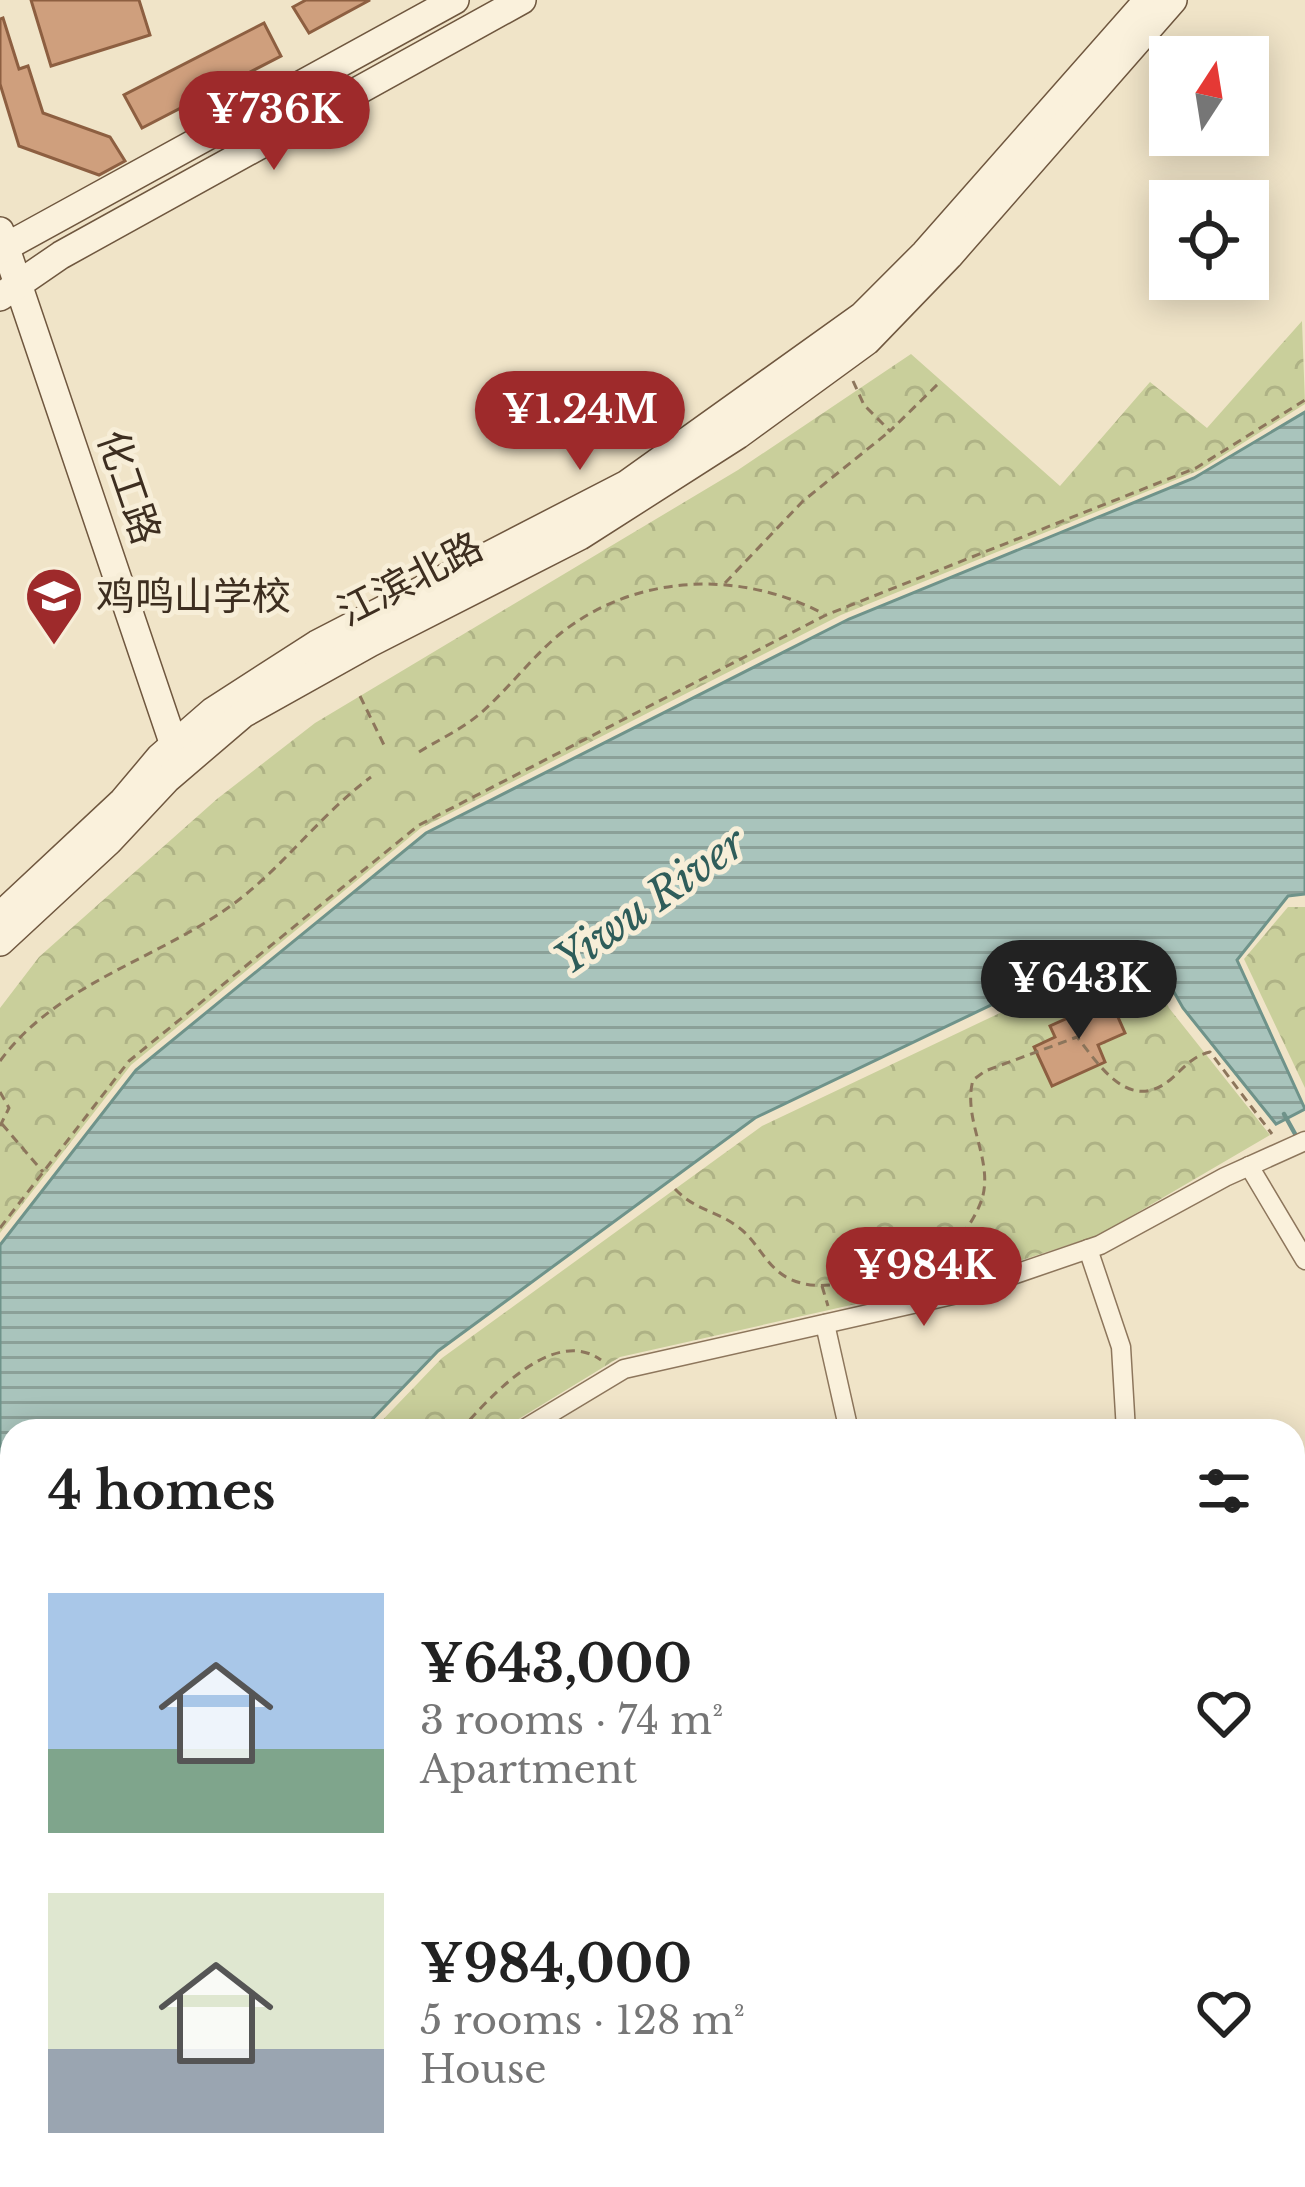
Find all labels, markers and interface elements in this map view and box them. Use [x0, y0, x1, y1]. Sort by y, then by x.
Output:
north arrow [1149, 36, 1269, 156]
map controls [1149, 36, 1269, 300]
pin: ¥736K [190, 71, 358, 173]
text: ¥736K [206, 85, 342, 134]
button: locate [1149, 180, 1269, 300]
pin: ¥1.24M [482, 371, 678, 473]
text: ¥1.24M [502, 385, 658, 434]
street label: 化工路 [87, 424, 171, 550]
street label: 江滨北路 [329, 522, 491, 636]
school or university icon: 鸡鸣山学校 [23, 565, 85, 647]
place label: 鸡鸣山学校 [96, 572, 291, 621]
water label: Yiwu River [545, 815, 757, 986]
pin: ¥643K [995, 940, 1163, 1042]
text: ¥643K [1008, 954, 1150, 1003]
pin: ¥984K [840, 1227, 1008, 1329]
text: ¥984K [853, 1241, 995, 1290]
icon: filters [1191, 1458, 1257, 1524]
text: 4 homes [48, 1460, 276, 1523]
text: ¥643,000 [420, 1633, 692, 1696]
icon: home [144, 1641, 288, 1785]
icon: heart [1191, 1680, 1257, 1746]
text: 3 rooms · 74 m² [420, 1696, 723, 1745]
text: Apartment [420, 1745, 637, 1794]
text: ¥984,000 [420, 1933, 692, 1996]
icon: home [144, 1941, 288, 2085]
icon: heart [1191, 1980, 1257, 2046]
text: 5 rooms · 128 m² [420, 1996, 745, 2045]
text: House [420, 2045, 547, 2094]

